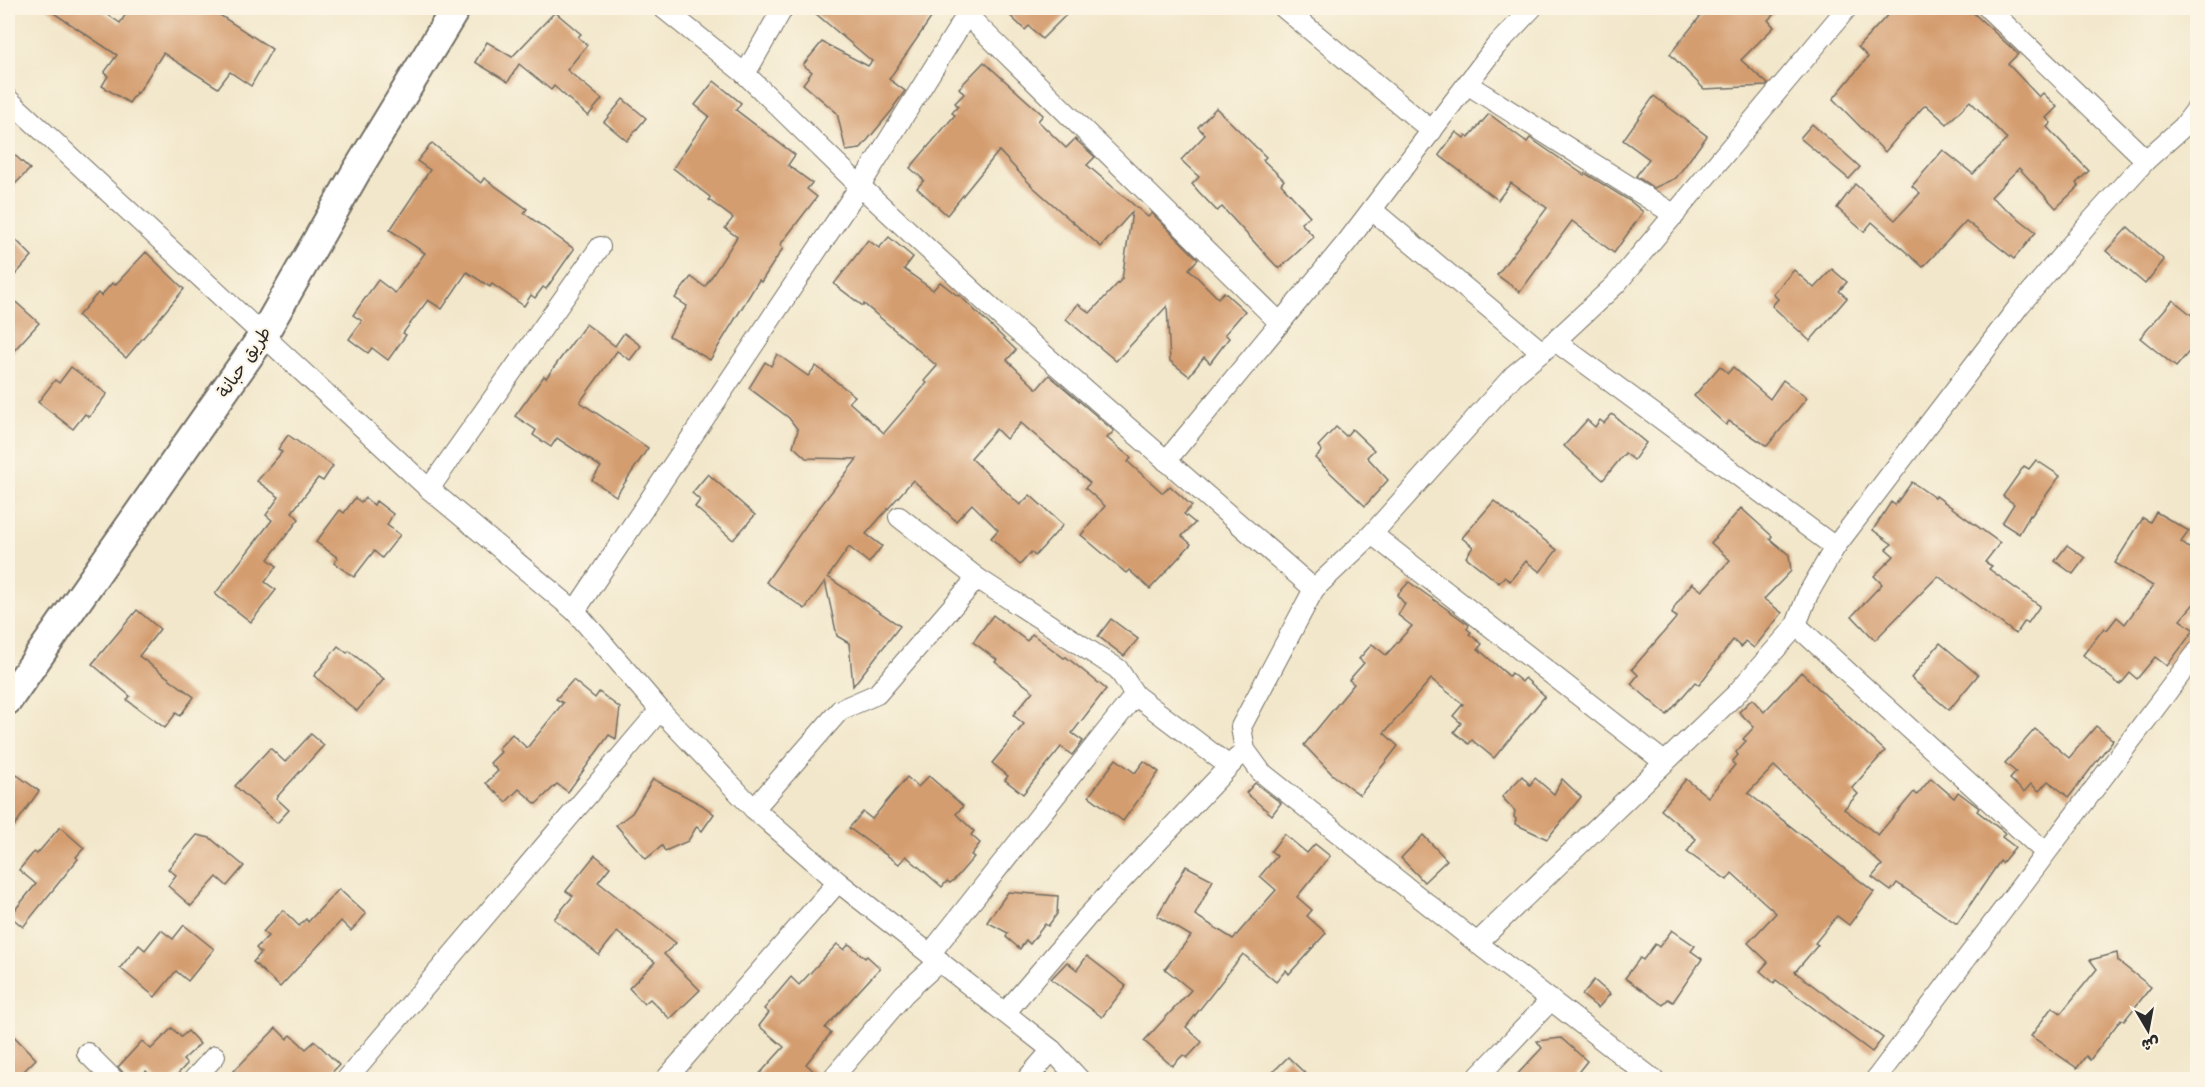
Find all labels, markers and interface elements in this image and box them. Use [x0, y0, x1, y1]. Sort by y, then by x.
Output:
street label: طريق حبانة [209, 320, 277, 402]
north arrow [2118, 1000, 2178, 1060]
text: ش [2140, 1032, 2162, 1059]

